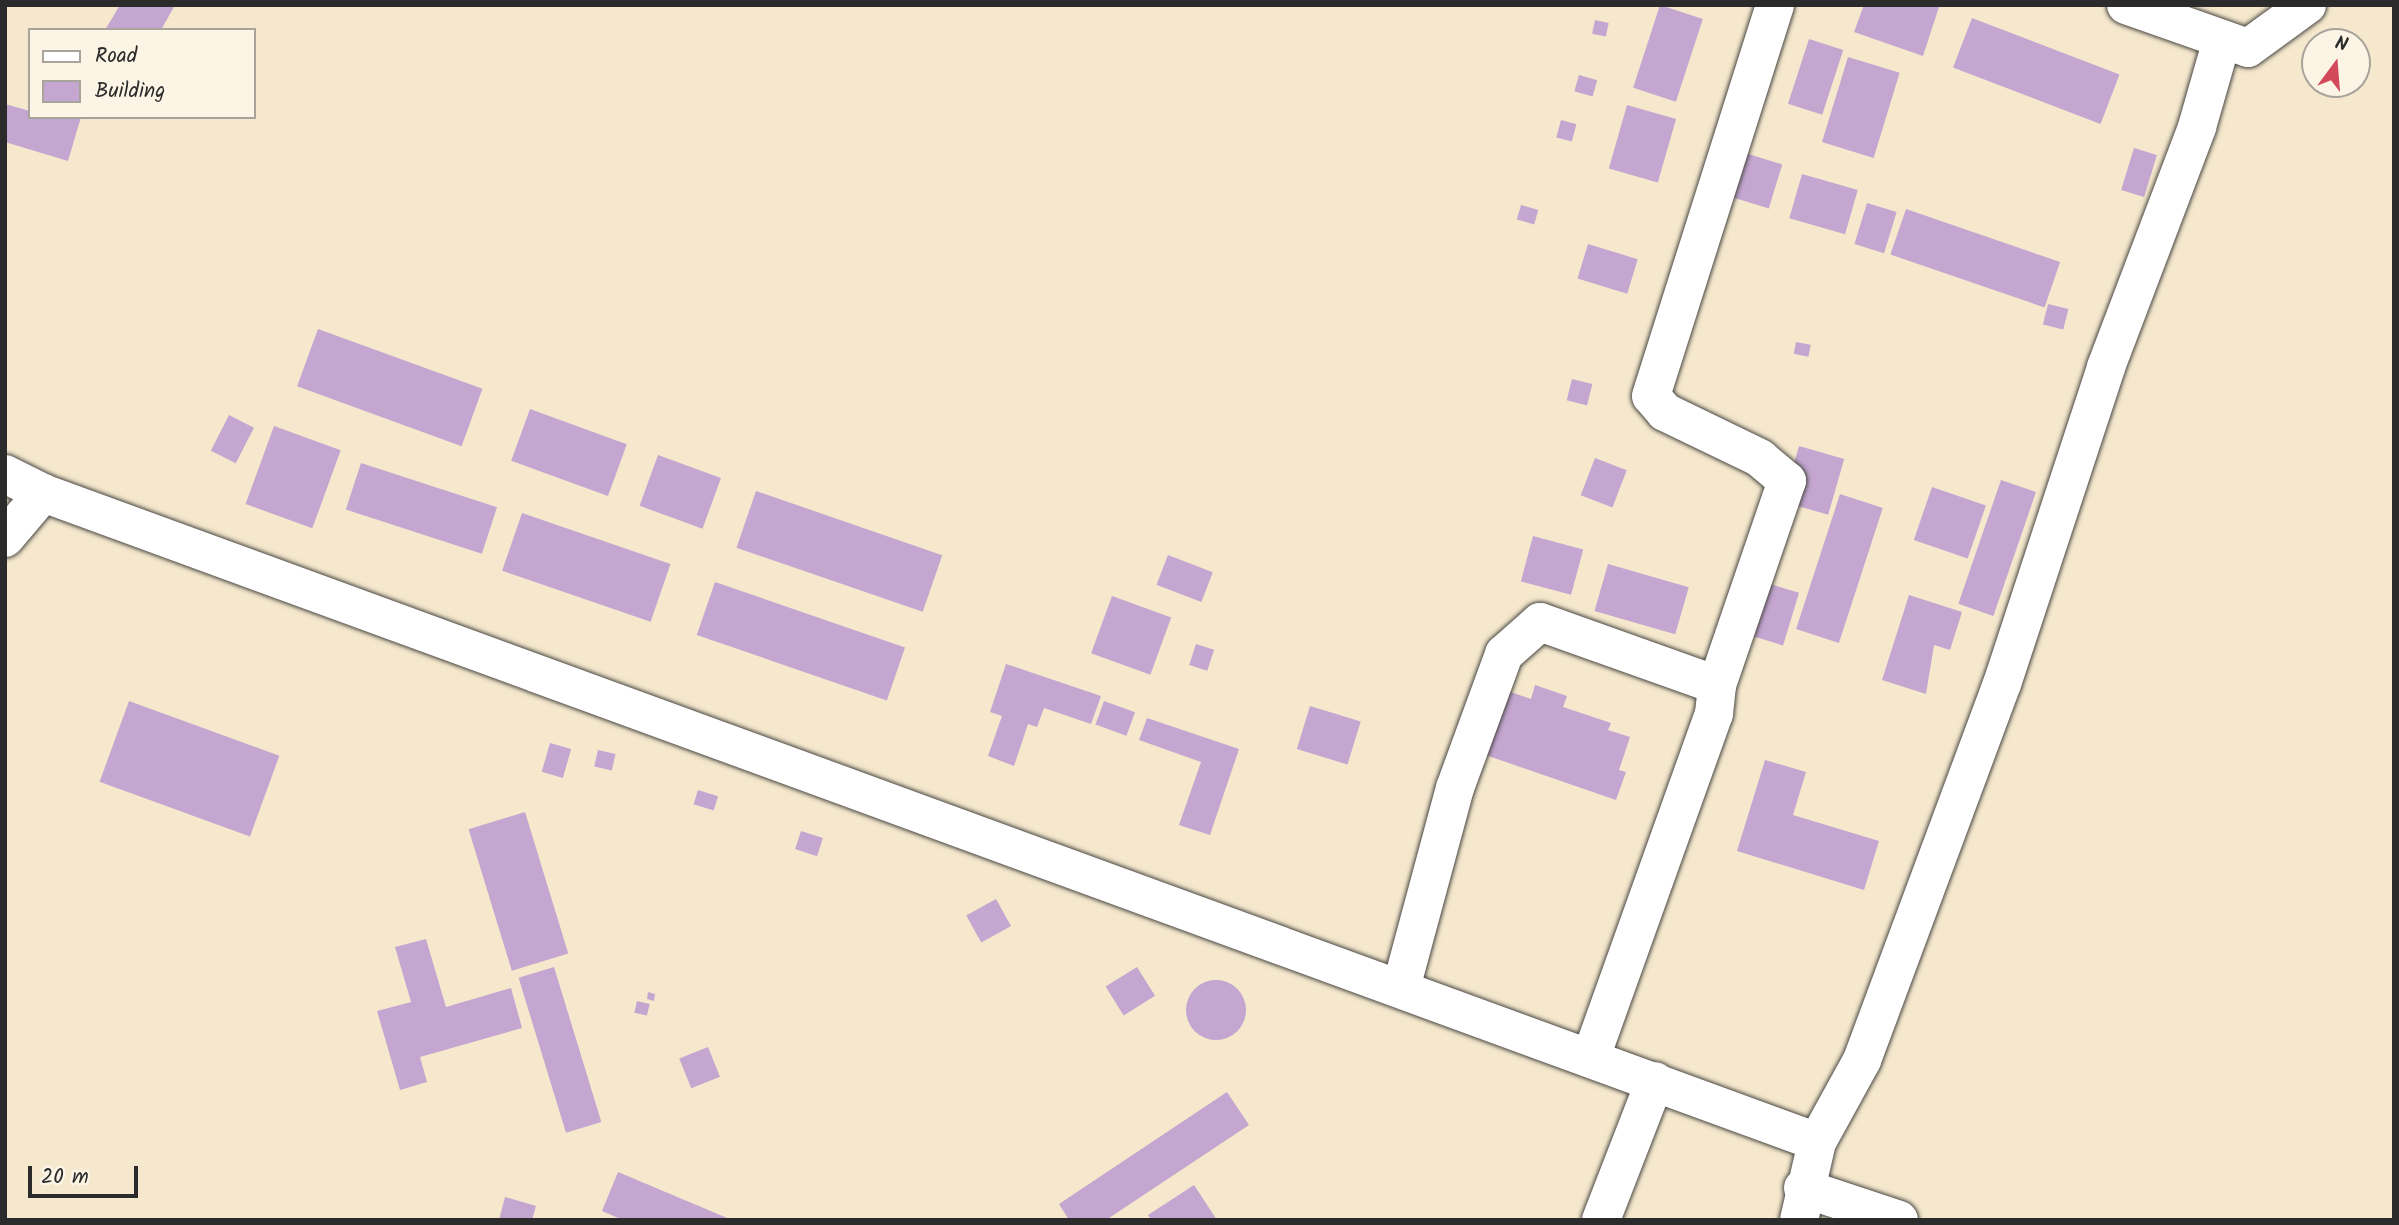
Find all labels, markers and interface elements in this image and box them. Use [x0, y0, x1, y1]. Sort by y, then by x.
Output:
legend [28, 28, 256, 119]
north arrow [2301, 28, 2371, 98]
text: N [2331, 29, 2351, 61]
text: Road [95, 40, 137, 73]
text: Building [95, 75, 165, 108]
scale bar [32, 1152, 142, 1196]
text: 20 m [41, 1161, 89, 1194]

